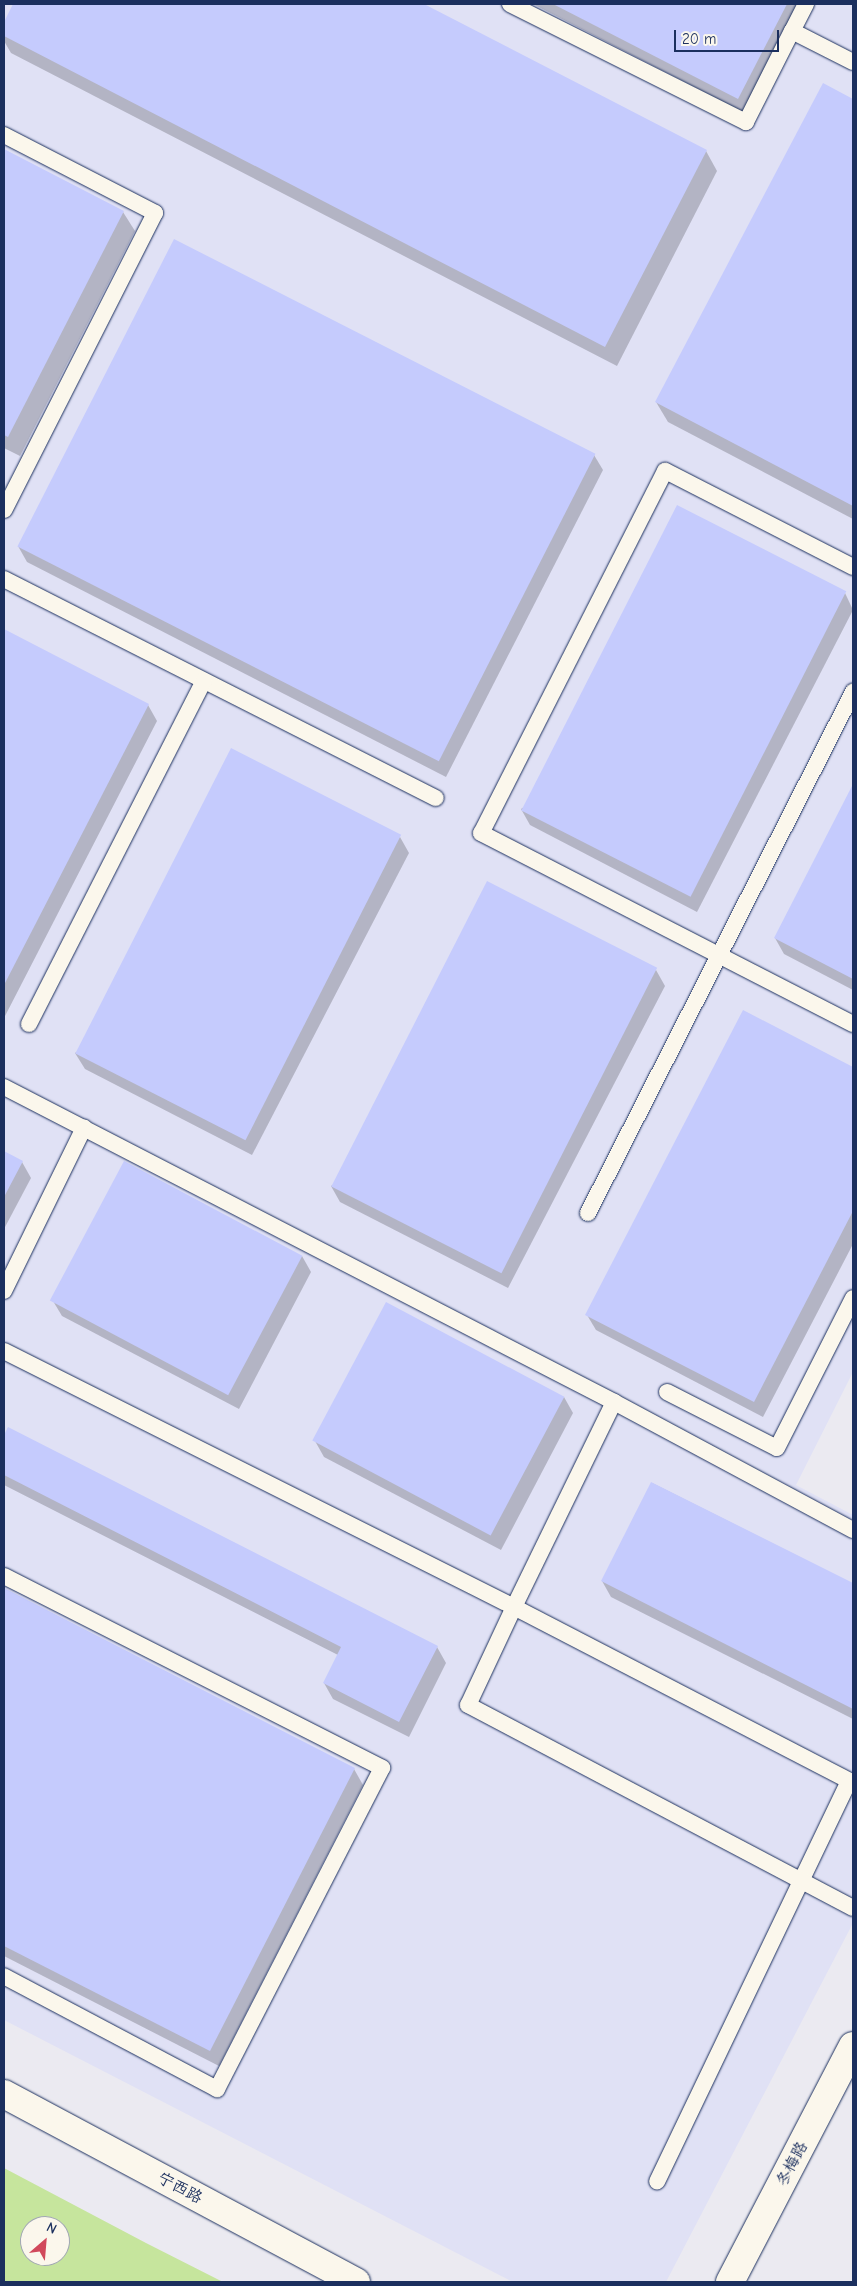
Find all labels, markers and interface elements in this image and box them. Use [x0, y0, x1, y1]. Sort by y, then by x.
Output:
scale bar [677, 20, 782, 52]
text: 20 m [682, 30, 716, 48]
street label: 冬梅路 [772, 2138, 812, 2190]
street label: 宁西路 [154, 2168, 206, 2208]
north arrow [20, 2216, 70, 2266]
text: N [44, 2218, 60, 2238]

